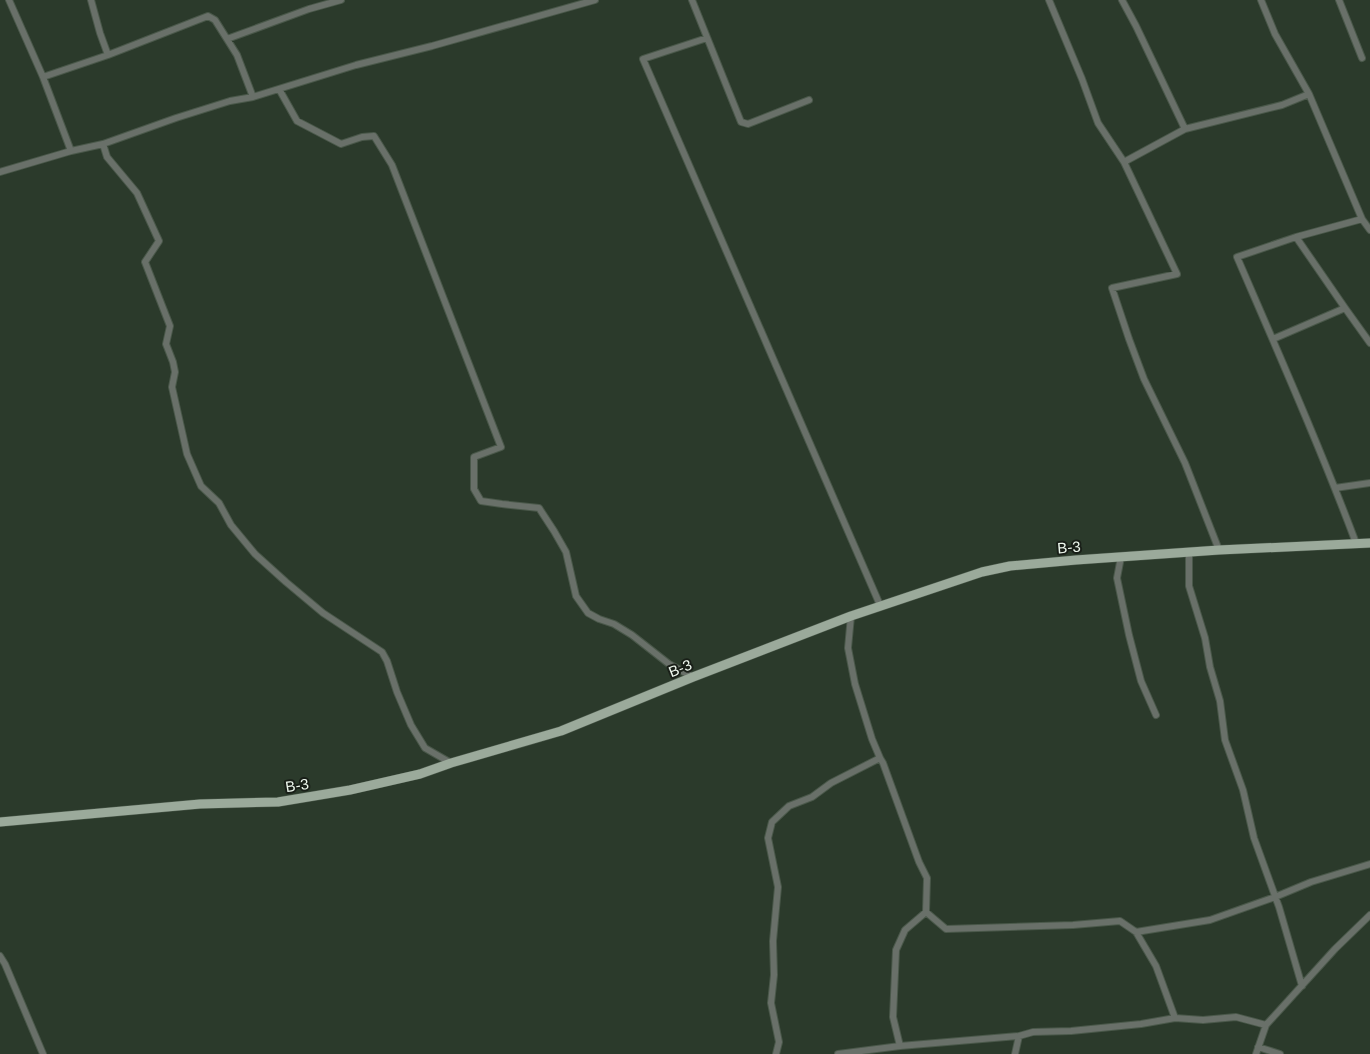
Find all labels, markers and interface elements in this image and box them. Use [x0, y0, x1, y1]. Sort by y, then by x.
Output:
street label: B-3 [1057, 538, 1081, 556]
street label: B-3 [666, 656, 694, 680]
street label: B-3 [284, 775, 310, 795]

